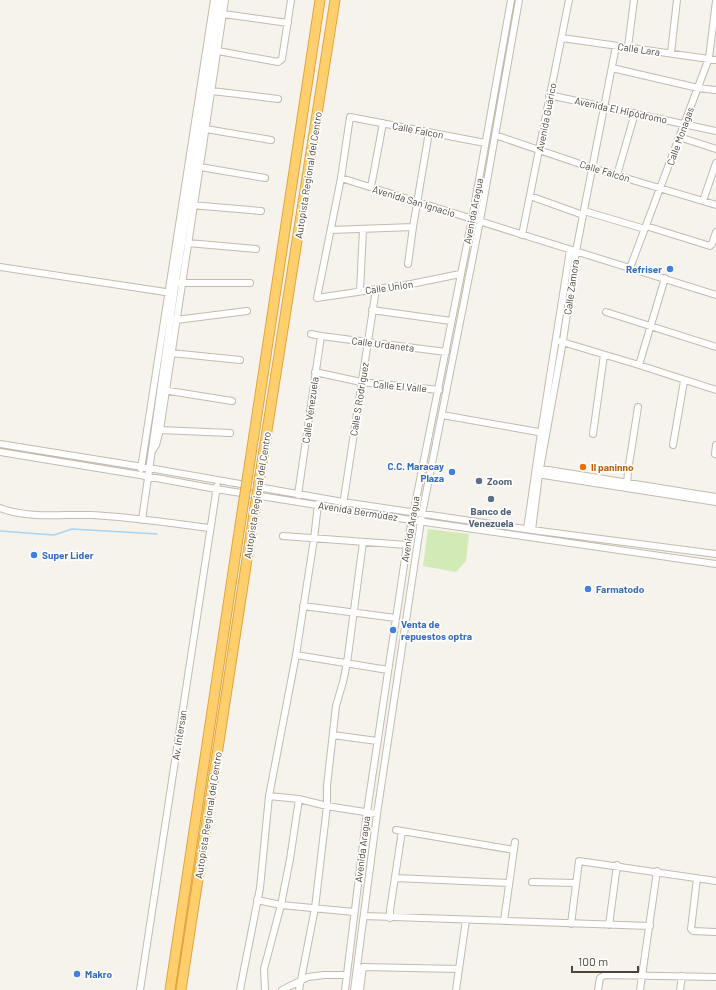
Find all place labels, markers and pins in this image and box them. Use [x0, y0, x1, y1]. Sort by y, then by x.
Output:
place label: Refriser [626, 263, 662, 275]
marker: Refriser [665, 264, 675, 274]
place label: C.C. Maracay Plaza [387, 460, 444, 484]
place label: Il paninno [591, 461, 634, 473]
marker: Il paninno [578, 462, 588, 472]
marker: C.C. Maracay Plaza [447, 467, 457, 477]
place label: Zoom [487, 475, 512, 487]
marker: Zoom [474, 476, 484, 486]
marker: Banco de Venezuela [486, 494, 496, 504]
place label: Banco de Venezuela [468, 505, 514, 529]
place label: Super Lider [42, 549, 94, 561]
marker: Super Lider [29, 550, 39, 560]
place label: Farmatodo [596, 583, 645, 595]
marker: Farmatodo [583, 584, 593, 594]
place label: Venta de repuestos optra [401, 618, 472, 642]
marker: Venta de repuestos optra [388, 625, 398, 635]
place label: Makro [85, 968, 112, 980]
marker: Makro [72, 969, 82, 979]

